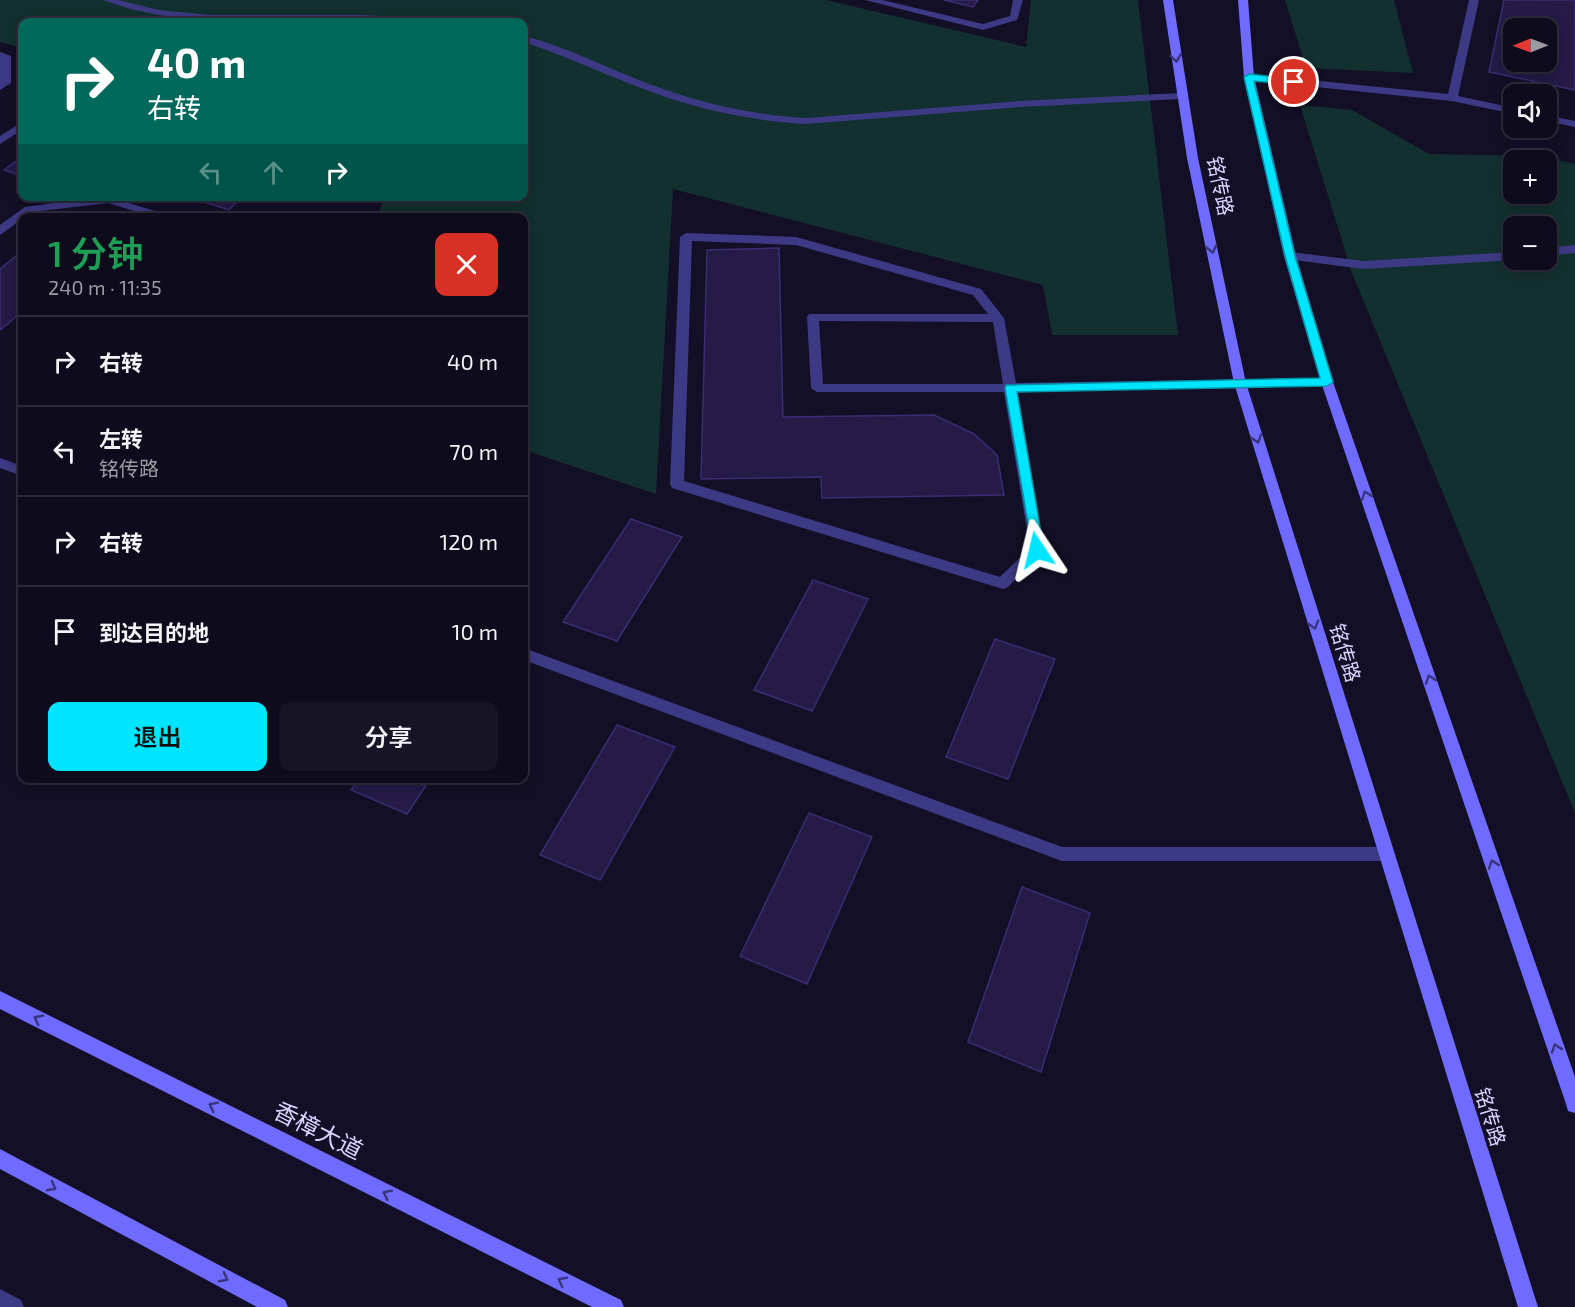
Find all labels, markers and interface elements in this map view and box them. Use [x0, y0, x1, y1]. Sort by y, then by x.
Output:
north arrow [1503, 18, 1557, 72]
map controls [1503, 18, 1557, 270]
text: 40 m [147, 36, 246, 86]
icon: right [48, 42, 126, 120]
one-way arrow [1169, 53, 1181, 63]
pin [1268, 56, 1319, 107]
icon: arrive [1277, 65, 1310, 98]
button: sound [1503, 84, 1557, 138]
text: 右转 [147, 91, 201, 123]
button: + [1503, 150, 1557, 204]
street label: 铭传路 [1203, 154, 1239, 218]
icon: left [194, 156, 227, 189]
icon: ahead [257, 156, 290, 189]
icon: right [320, 156, 353, 189]
button: − [1503, 216, 1557, 270]
text: 1 分钟 [48, 231, 143, 274]
button: close [435, 233, 498, 296]
one-way arrow [1205, 244, 1218, 254]
text: 240 m · 11:35 [48, 275, 162, 299]
icon: right [48, 345, 81, 378]
text: 40 m [447, 348, 498, 374]
text: 右转 [99, 349, 143, 375]
text: 左转 [99, 425, 143, 451]
one-way arrow [1250, 433, 1262, 444]
icon: left [48, 435, 81, 468]
text: 70 m [449, 438, 498, 464]
text: 铭传路 [99, 456, 159, 480]
one-way arrow [1361, 490, 1373, 501]
position arrow [1005, 518, 1069, 582]
icon: right [48, 525, 81, 558]
text: 120 m [439, 528, 498, 554]
text: 右转 [99, 529, 143, 555]
icon: arrive [48, 615, 81, 648]
text: 10 m [452, 618, 498, 644]
text: 到达目的地 [99, 619, 209, 645]
one-way arrow [1307, 619, 1319, 630]
street label: 铭传路 [1326, 621, 1366, 685]
one-way arrow [1424, 674, 1437, 685]
button: 退出 [48, 702, 267, 771]
button: 分享 [279, 702, 498, 771]
one-way arrow [1488, 859, 1500, 870]
one-way arrow [34, 1015, 45, 1026]
one-way arrow [1551, 1043, 1563, 1054]
street label: 铭传路 [1471, 1085, 1511, 1149]
street label: 香樟大道 [269, 1095, 368, 1164]
one-way arrow [208, 1102, 219, 1114]
one-way arrow [45, 1180, 56, 1191]
one-way arrow [382, 1189, 393, 1201]
one-way arrow [217, 1271, 228, 1282]
one-way arrow [557, 1277, 568, 1288]

